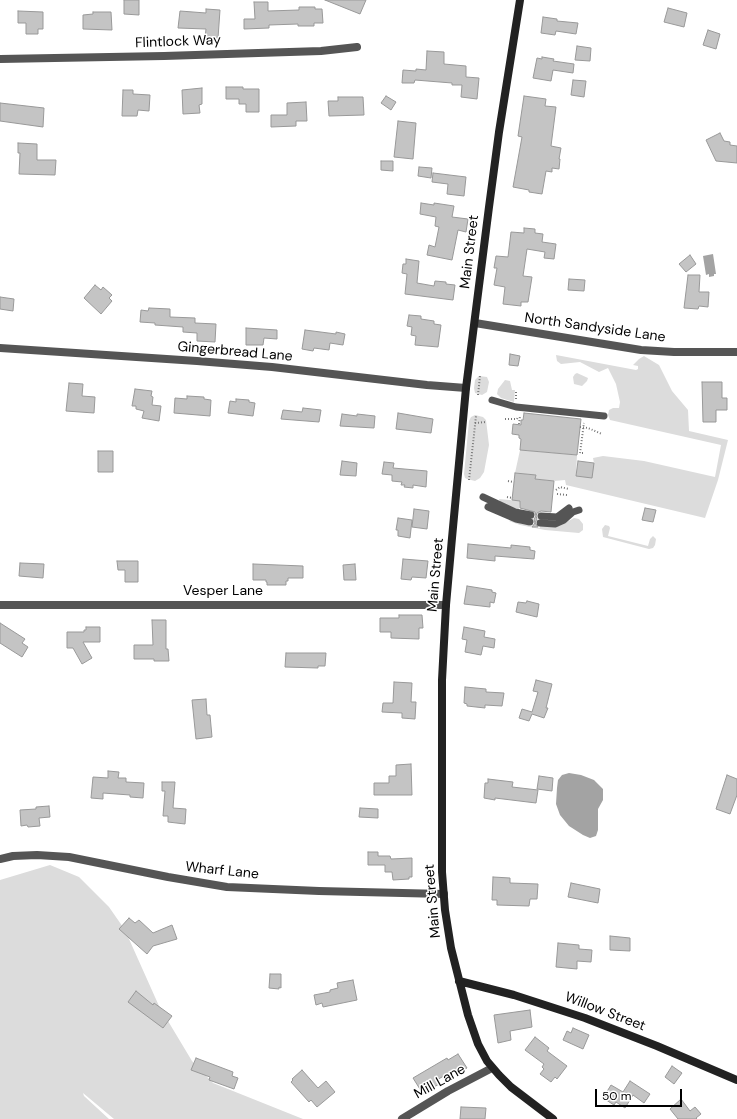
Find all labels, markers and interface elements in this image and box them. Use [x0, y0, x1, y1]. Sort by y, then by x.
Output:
street label: Flintlock Way [135, 32, 221, 52]
street label: Main Street [457, 214, 483, 290]
street label: North Sandyside Lane [523, 310, 667, 346]
street label: Gingerbread Lane [177, 339, 293, 365]
street label: Main Street [424, 537, 448, 613]
street label: Vesper Lane [183, 583, 263, 599]
street label: Wharf Lane [184, 859, 260, 883]
street label: Main Street [421, 863, 445, 939]
street label: Willow Street [562, 989, 648, 1035]
street label: Mill Lane [411, 1061, 469, 1103]
scale bar [597, 1081, 684, 1107]
text: 50 m [602, 1088, 631, 1104]

